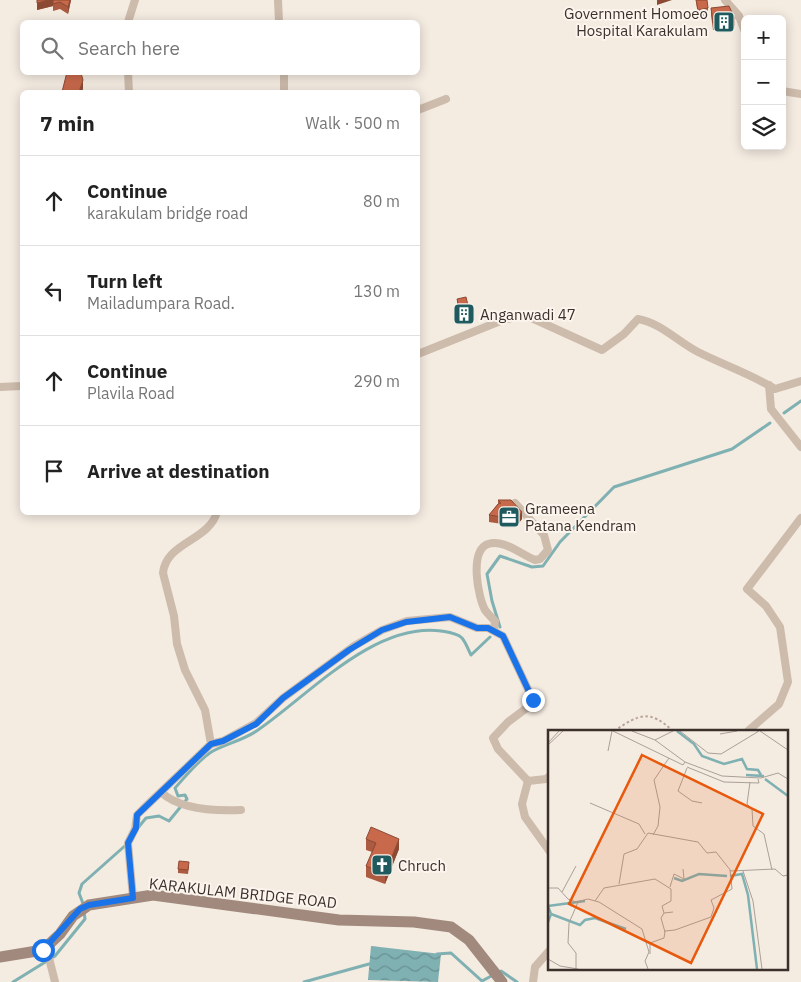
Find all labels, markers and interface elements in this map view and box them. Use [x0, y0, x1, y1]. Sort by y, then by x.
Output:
place label: Government Homoeo Hospital Karakulam [564, 4, 708, 40]
building icon: Government Homoeo Hospital Karakulam [712, 10, 736, 34]
map controls [741, 15, 786, 150]
button: + [741, 15, 786, 60]
search box [20, 20, 420, 75]
icon: search [38, 34, 66, 62]
text: Search here [78, 36, 180, 60]
button: − [741, 60, 786, 105]
button: layers [741, 105, 786, 150]
text: 7 min [40, 109, 95, 137]
text: Walk · 500 m [305, 113, 400, 133]
text: Continue [87, 179, 167, 203]
icon: ahead [40, 187, 68, 215]
text: 80 m [363, 191, 400, 211]
text: karakulam bridge road [87, 203, 248, 223]
text: Turn left [87, 269, 163, 293]
icon: left [40, 277, 68, 305]
text: 130 m [353, 281, 400, 301]
text: Mailadumpara Road. [87, 293, 235, 313]
building icon: Anganwadi 47 [452, 302, 476, 326]
place label: Anganwadi 47 [480, 305, 576, 324]
text: Continue [87, 359, 167, 383]
icon: ahead [40, 367, 68, 395]
text: 290 m [353, 371, 400, 391]
text: Plavila Road [87, 383, 175, 403]
icon: arrive [40, 457, 68, 485]
text: Arrive at destination [87, 459, 270, 483]
place label: Grameena Patana Kendram [525, 499, 636, 535]
office icon: Grameena Patana Kendram [497, 505, 521, 529]
route end [522, 689, 545, 712]
inset map [548, 730, 788, 970]
church icon: Chruch [370, 853, 394, 877]
place label: Chruch [398, 856, 446, 875]
street label: KARAKULAM BRIDGE ROAD [148, 874, 338, 912]
route start [32, 939, 55, 962]

